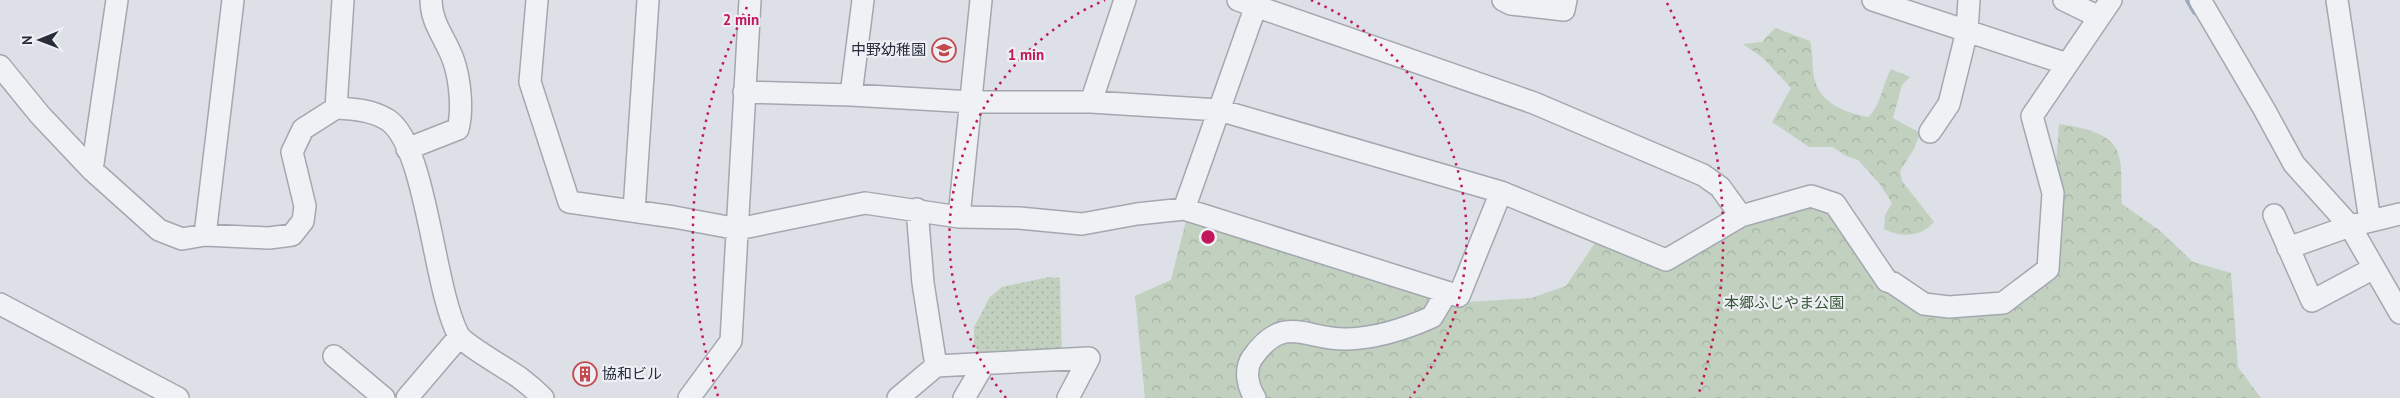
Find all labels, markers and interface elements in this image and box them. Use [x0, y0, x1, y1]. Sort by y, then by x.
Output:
text: 2 min [723, 10, 759, 29]
north arrow [15, 15, 65, 65]
text: N [18, 35, 36, 45]
school or university icon: 中野幼稚園 [931, 37, 957, 63]
place label: 中野幼稚園 [851, 40, 926, 59]
text: 1 min [1008, 45, 1044, 64]
centre of rings [1199, 228, 1217, 246]
park label: 本郷ふじやま公園 [1724, 293, 1844, 312]
building icon: 協和ビル [572, 361, 598, 387]
place label: 協和ビル [602, 364, 662, 383]

